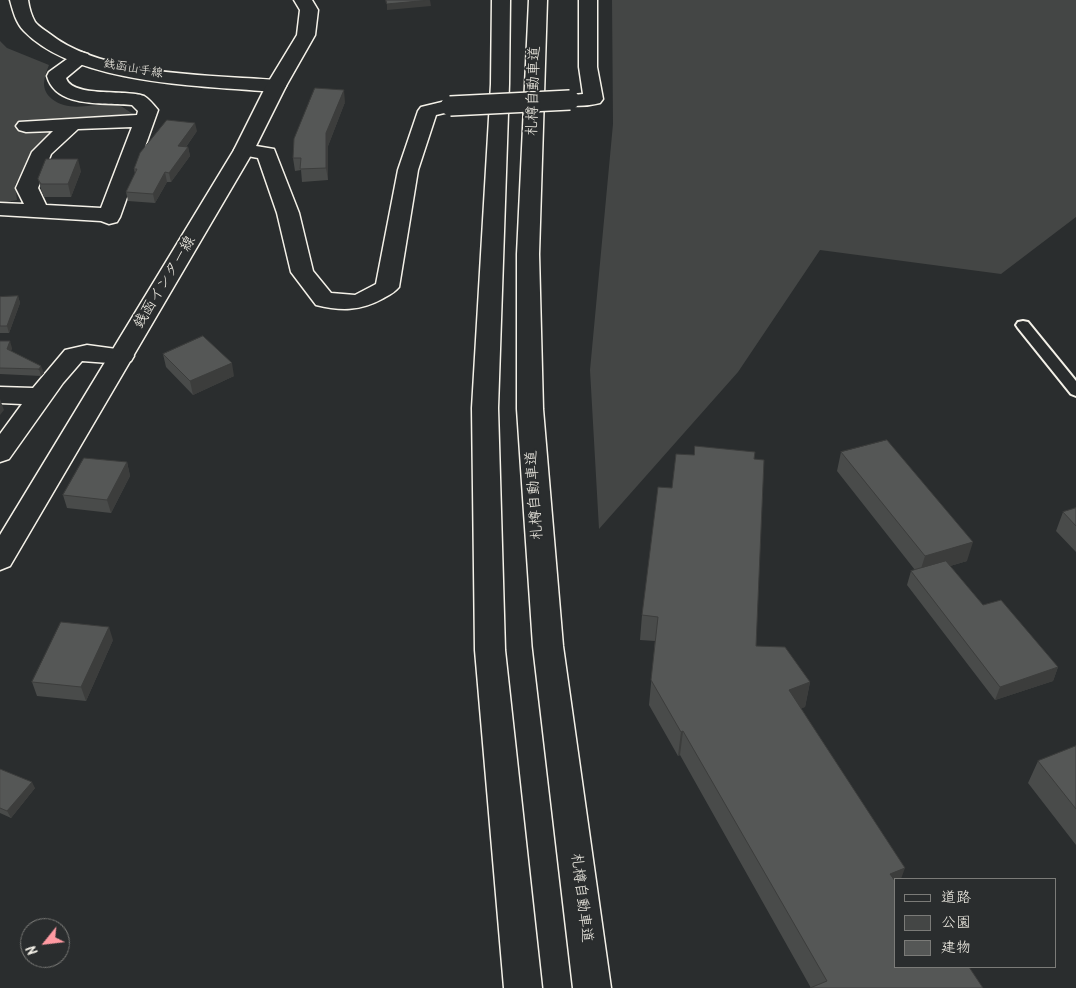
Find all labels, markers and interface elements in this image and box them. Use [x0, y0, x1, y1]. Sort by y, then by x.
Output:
street label: 札樽自動車道 [524, 46, 546, 136]
street label: 銭函山手線 [102, 58, 164, 82]
street label: 銭函インター線 [131, 233, 201, 333]
street label: 札樽自動車道 [524, 449, 548, 541]
street label: 札樽自動車道 [566, 852, 594, 944]
legend [894, 878, 1056, 968]
text: 道路 [941, 886, 971, 910]
text: 公園 [941, 911, 971, 935]
north arrow [20, 918, 70, 968]
text: 建物 [941, 936, 971, 960]
text: N [21, 941, 45, 959]

